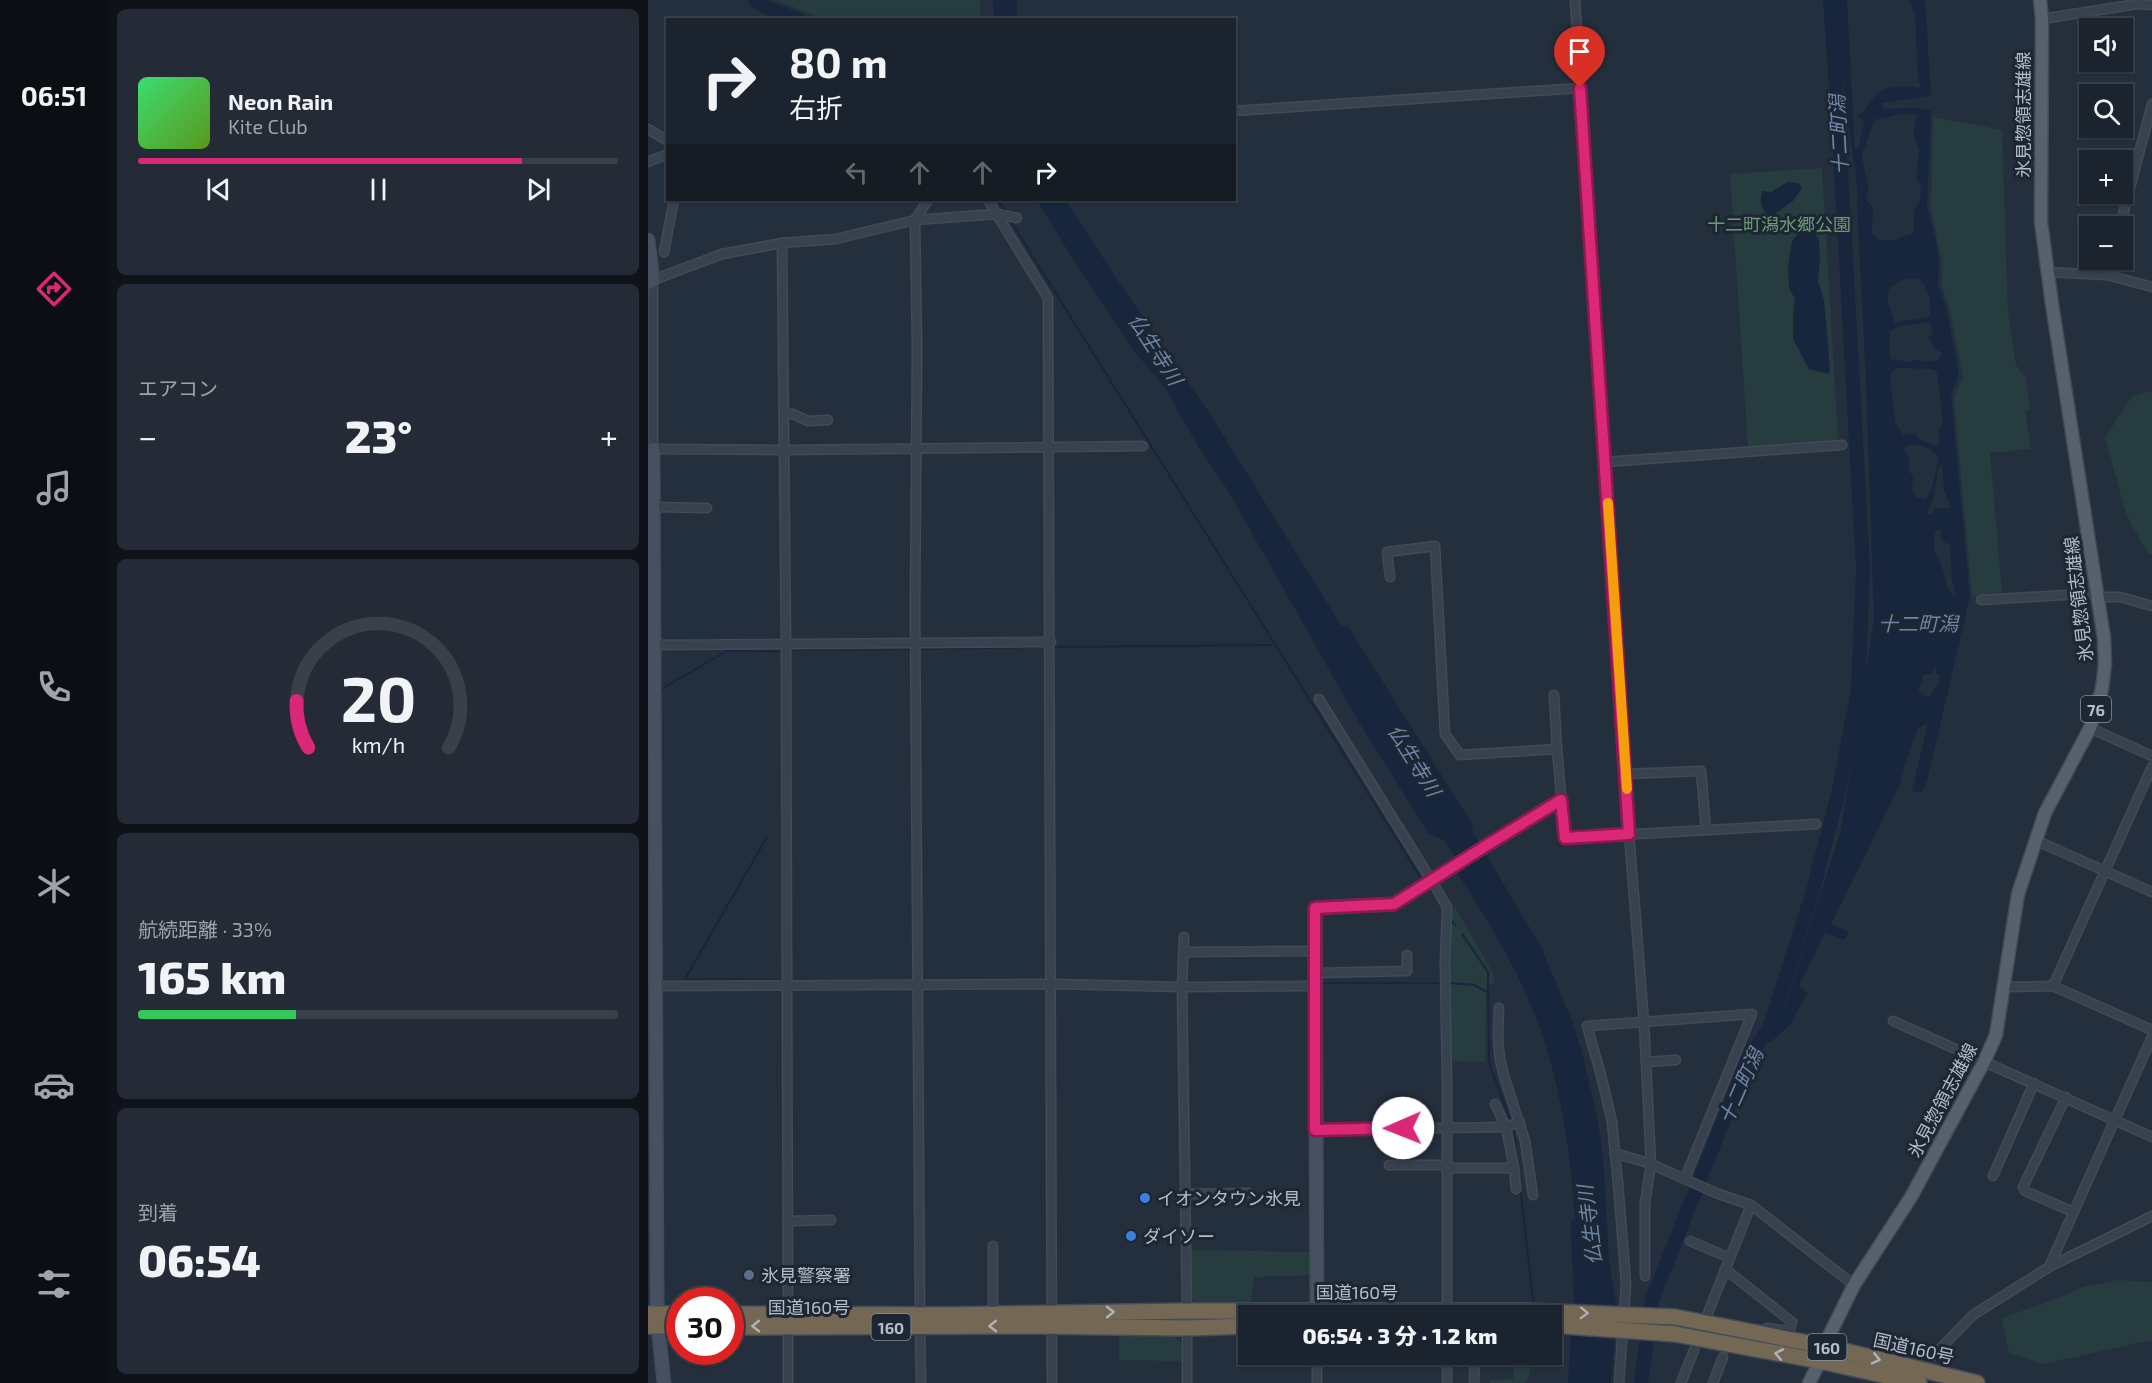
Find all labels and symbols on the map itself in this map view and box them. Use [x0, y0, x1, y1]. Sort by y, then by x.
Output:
pin [1554, 26, 1605, 88]
street label: 氷見惣領志雄線 [2012, 52, 2034, 178]
water label: 十二町潟 [1824, 91, 1852, 176]
park label: 十二町潟水郷公園 [1707, 213, 1851, 235]
water label: 仏生寺川 [1124, 309, 1189, 391]
street label: 氷見惣領志雄線 [2059, 535, 2097, 663]
water label: 十二町潟 [1878, 611, 1961, 635]
road number: 76 [2081, 696, 2111, 722]
water label: 仏生寺川 [1384, 720, 1447, 802]
street label: 氷見惣領志雄線 [1903, 1039, 1981, 1161]
water label: 十二町潟 [1713, 1042, 1768, 1127]
position arrow [1371, 1096, 1435, 1160]
water label: 仏生寺川 [1572, 1182, 1606, 1266]
place label: イオンタウン氷見 [1157, 1187, 1301, 1209]
marker: イオンタウン氷見 [1138, 1191, 1152, 1205]
place label: ダイソー [1143, 1225, 1215, 1247]
marker: ダイソー [1124, 1229, 1138, 1243]
place label: 氷見警察署 [761, 1264, 851, 1286]
marker: 氷見警察署 [742, 1268, 756, 1282]
street label: 国道160号 [1316, 1281, 1398, 1303]
speed limit sign: 30 [666, 1287, 744, 1365]
street label: 国道160号 [768, 1296, 850, 1318]
one-way arrow [1105, 1306, 1114, 1318]
one-way arrow [1580, 1307, 1589, 1320]
road number: 160 [872, 1314, 910, 1340]
one-way arrow [751, 1320, 760, 1333]
one-way arrow [988, 1320, 997, 1332]
street label: 国道160号 [1871, 1328, 1957, 1368]
road number: 160 [1808, 1334, 1846, 1360]
one-way arrow [1774, 1348, 1784, 1361]
one-way arrow [1871, 1352, 1881, 1365]

